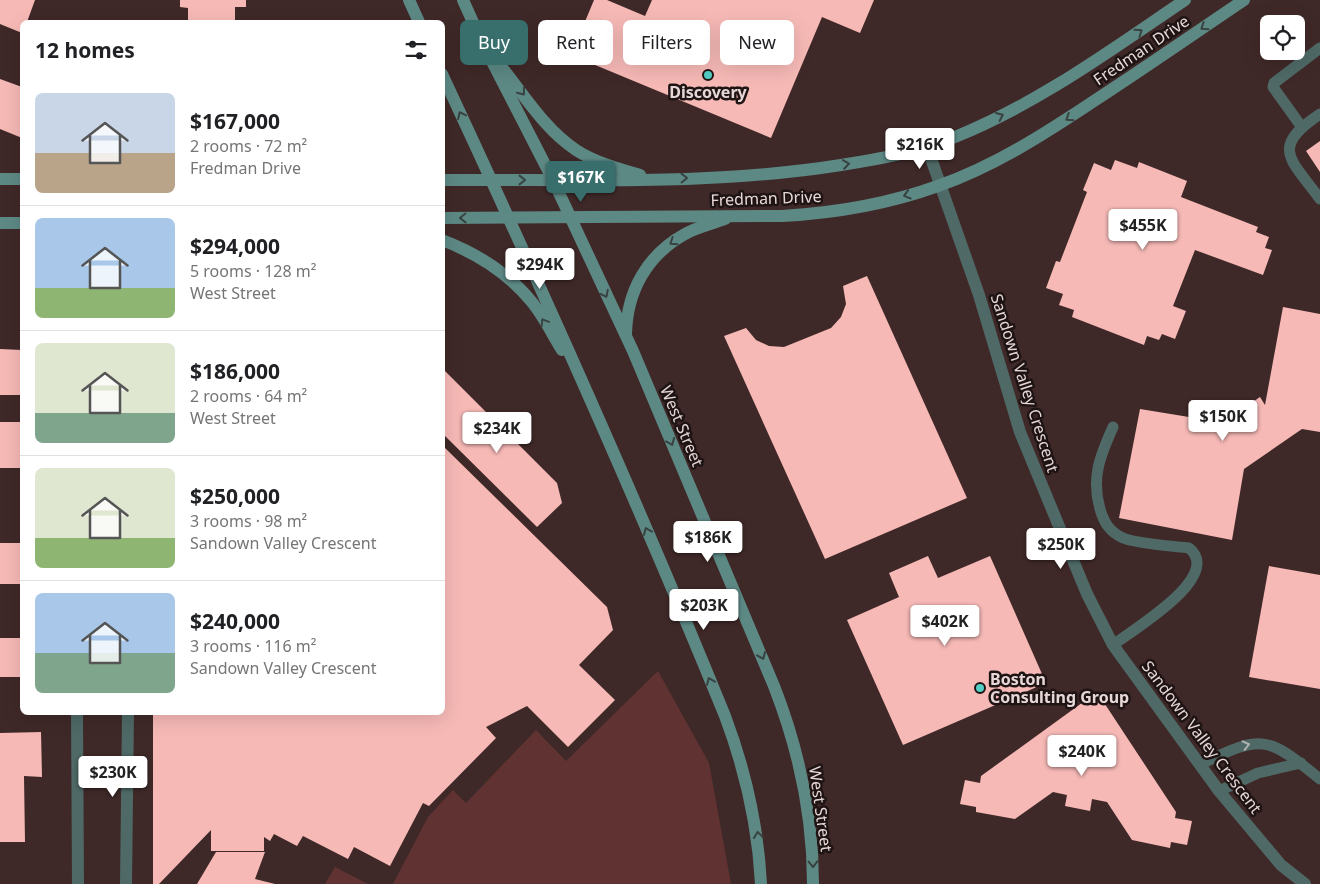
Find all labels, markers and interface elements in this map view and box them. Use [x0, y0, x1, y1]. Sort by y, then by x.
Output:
street label: Fredman Drive [1089, 10, 1193, 90]
map controls [1260, 15, 1305, 60]
button: locate [1260, 15, 1305, 60]
chip: Buy [460, 20, 528, 65]
chip: Rent [538, 20, 613, 65]
chip: Filters [623, 20, 710, 65]
chip: New [720, 20, 794, 65]
one-way arrow [1200, 21, 1210, 30]
one-way arrow [1133, 29, 1142, 38]
text: 12 homes [35, 36, 135, 64]
icon: filters [402, 36, 430, 64]
marker: Discovery [702, 69, 714, 81]
place label: Discovery [669, 81, 748, 103]
one-way arrow [516, 86, 525, 96]
text: $167,000 [190, 107, 280, 135]
one-way arrow [457, 111, 468, 120]
one-way arrow [995, 112, 1004, 122]
one-way arrow [1065, 112, 1075, 121]
icon: home [75, 113, 135, 173]
pin: $216K [885, 128, 955, 170]
text: $216K [896, 133, 944, 155]
text: 2 rooms · 72 m² [190, 135, 307, 157]
text: Fredman Drive [190, 157, 301, 179]
one-way arrow [842, 159, 850, 170]
pin: $167K [546, 160, 616, 203]
text: $167K [557, 166, 605, 188]
one-way arrow [681, 173, 689, 183]
one-way arrow [518, 175, 526, 185]
street label: Fredman Drive [710, 185, 822, 211]
one-way arrow [904, 190, 912, 200]
pin: $455K [1108, 208, 1178, 251]
one-way arrow [459, 213, 466, 223]
text: $455K [1119, 214, 1167, 236]
text: $294,000 [190, 232, 280, 260]
one-way arrow [670, 236, 679, 245]
icon: home [75, 238, 135, 298]
pin: $294K [505, 248, 575, 290]
text: $294K [516, 253, 564, 275]
text: 5 rooms · 128 m² [190, 260, 316, 282]
text: West Street [190, 282, 276, 304]
one-way arrow [599, 289, 609, 298]
street label: Sandown Valley Crescent [986, 291, 1064, 475]
one-way arrow [541, 318, 551, 327]
text: $186,000 [190, 357, 280, 385]
icon: home [75, 363, 135, 423]
street label: West Street [655, 382, 709, 470]
text: 2 rooms · 64 m² [190, 385, 307, 407]
pin: $150K [1188, 400, 1258, 442]
text: $150K [1199, 405, 1247, 427]
text: West Street [190, 407, 276, 429]
pin: $234K [462, 412, 532, 454]
text: $234K [473, 417, 521, 439]
one-way arrow [665, 437, 676, 446]
text: $250,000 [190, 482, 280, 510]
icon: home [75, 488, 135, 548]
text: 3 rooms · 98 m² [190, 510, 307, 532]
pin: $186K [673, 520, 743, 563]
text: $186K [684, 526, 732, 548]
one-way arrow [642, 527, 653, 536]
pin: $250K [1026, 528, 1096, 570]
text: Sandown Valley Crescent [190, 532, 376, 554]
text: $250K [1037, 533, 1085, 555]
pin: $203K [669, 588, 739, 631]
text: $203K [680, 594, 728, 616]
pin: $402K [910, 604, 980, 647]
text: $240,000 [190, 607, 280, 635]
text: $402K [921, 610, 969, 632]
icon: home [75, 613, 135, 673]
text: 3 rooms · 116 m² [190, 635, 316, 657]
one-way arrow [756, 651, 766, 660]
street label: Sandown Valley Crescent [1137, 656, 1267, 818]
text: Sandown Valley Crescent [190, 657, 376, 679]
place label: Boston Consulting Group [990, 668, 1129, 708]
one-way arrow [706, 677, 717, 686]
marker: Boston Consulting Group [974, 682, 986, 694]
pin: $240K [1047, 734, 1117, 777]
text: $240K [1058, 740, 1106, 762]
one-way arrow [1241, 740, 1250, 751]
pin: $230K [78, 756, 148, 798]
text: $230K [89, 761, 137, 783]
street label: West Street [804, 765, 838, 853]
one-way arrow [753, 831, 764, 839]
one-way arrow [807, 860, 818, 868]

